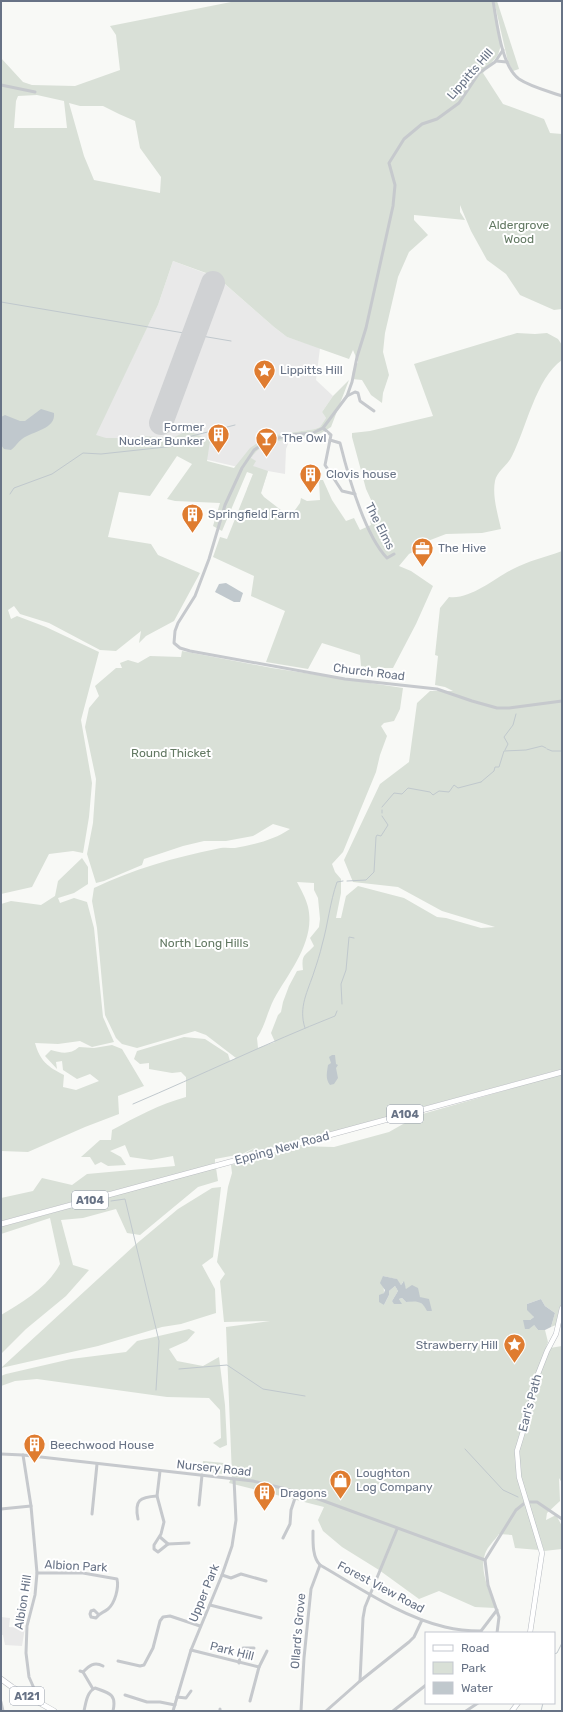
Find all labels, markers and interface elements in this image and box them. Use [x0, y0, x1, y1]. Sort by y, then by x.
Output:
street label: Lippitts Hill [444, 46, 496, 102]
park label: Aldergrove Wood [489, 218, 550, 246]
place icon: Lippitts Hill [251, 357, 277, 390]
place label: Lippitts Hill [280, 363, 343, 377]
place label: Former Nuclear Bunker [119, 420, 204, 448]
building icon: Former Nuclear Bunker [206, 421, 232, 454]
bar icon: The Owl [254, 425, 280, 458]
place label: The Owl [282, 431, 326, 445]
building icon: Clovis house [298, 461, 324, 494]
place label: Clovis house [326, 467, 397, 481]
street label: The Elms [362, 500, 398, 552]
building icon: Springfield Farm [180, 501, 206, 534]
place label: Springfield Farm [208, 507, 299, 521]
office icon: The Hive [409, 535, 435, 568]
place label: The Hive [438, 541, 487, 555]
street label: Church Road [332, 661, 406, 683]
park label: Round Thicket [131, 746, 211, 760]
park label: North Long Hills [159, 936, 249, 950]
road number: A104 [387, 1105, 423, 1123]
street label: Epping New Road [233, 1129, 331, 1167]
road number: A104 [72, 1191, 108, 1209]
place icon: Strawberry Hill [501, 1332, 527, 1365]
place label: Strawberry Hill [416, 1338, 498, 1352]
street label: Earl's Path [516, 1373, 544, 1433]
building icon: Beechwood House [21, 1432, 47, 1465]
place label: Beechwood House [50, 1438, 154, 1452]
street label: Nursery Road [176, 1457, 252, 1479]
place label: Loughton Log Company [356, 1466, 433, 1494]
shop icon: Loughton Log Company [327, 1467, 353, 1500]
building icon: Dragons [252, 1480, 278, 1513]
place label: Dragons [280, 1486, 327, 1500]
street label: Albion Park [44, 1557, 109, 1575]
street label: Forest View Road [335, 1558, 427, 1616]
street label: Upper Park [186, 1561, 222, 1624]
street label: Albion Hill [12, 1573, 34, 1630]
street label: Ollard's Grove [288, 1592, 308, 1669]
legend [425, 1632, 555, 1704]
street label: Park Hill [208, 1639, 256, 1663]
text: Road [461, 1641, 489, 1655]
text: Park [461, 1661, 487, 1675]
text: Water [461, 1681, 493, 1695]
road number: A121 [10, 1687, 44, 1705]

